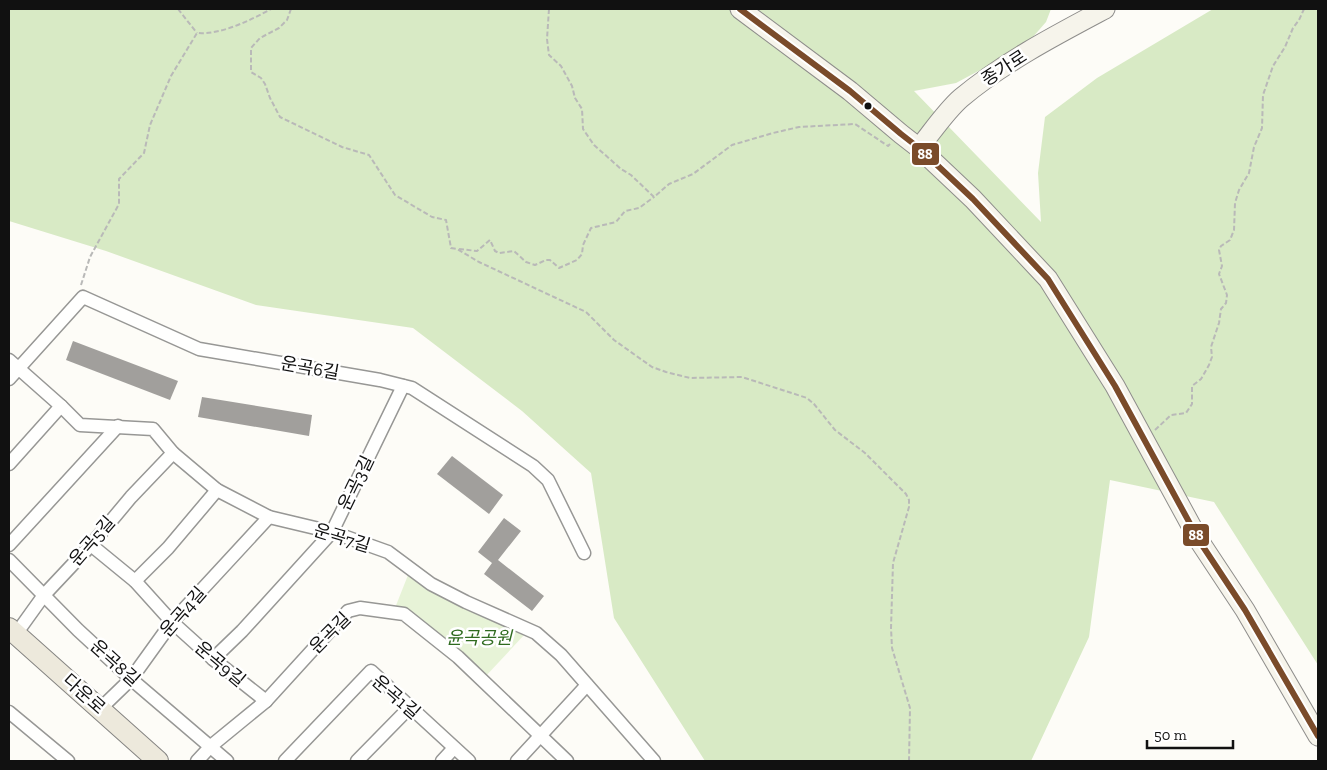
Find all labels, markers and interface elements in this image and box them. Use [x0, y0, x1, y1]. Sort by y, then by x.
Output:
street label: 종가로 [977, 45, 1031, 91]
unlabelled marker [863, 101, 873, 111]
line badge: 88 [911, 142, 940, 166]
text: 88 [917, 146, 933, 163]
street label: 운곡6길 [279, 352, 341, 384]
street label: 운곡3길 [333, 452, 379, 514]
street label: 운곡5길 [64, 512, 120, 570]
street label: 운곡7길 [311, 519, 373, 557]
line badge: 88 [1182, 523, 1210, 547]
text: 88 [1188, 527, 1204, 544]
street label: 운곡4길 [155, 582, 211, 642]
street label: 운곡길 [305, 608, 355, 658]
park label: 윤곡공원 [446, 627, 514, 649]
street label: 운곡8길 [86, 635, 144, 691]
street label: 운곡9길 [190, 637, 250, 691]
street label: 다운로 [58, 669, 110, 719]
street label: 운곡1길 [367, 670, 425, 724]
scale bar [1147, 718, 1233, 750]
text: 50 m [1154, 726, 1187, 744]

